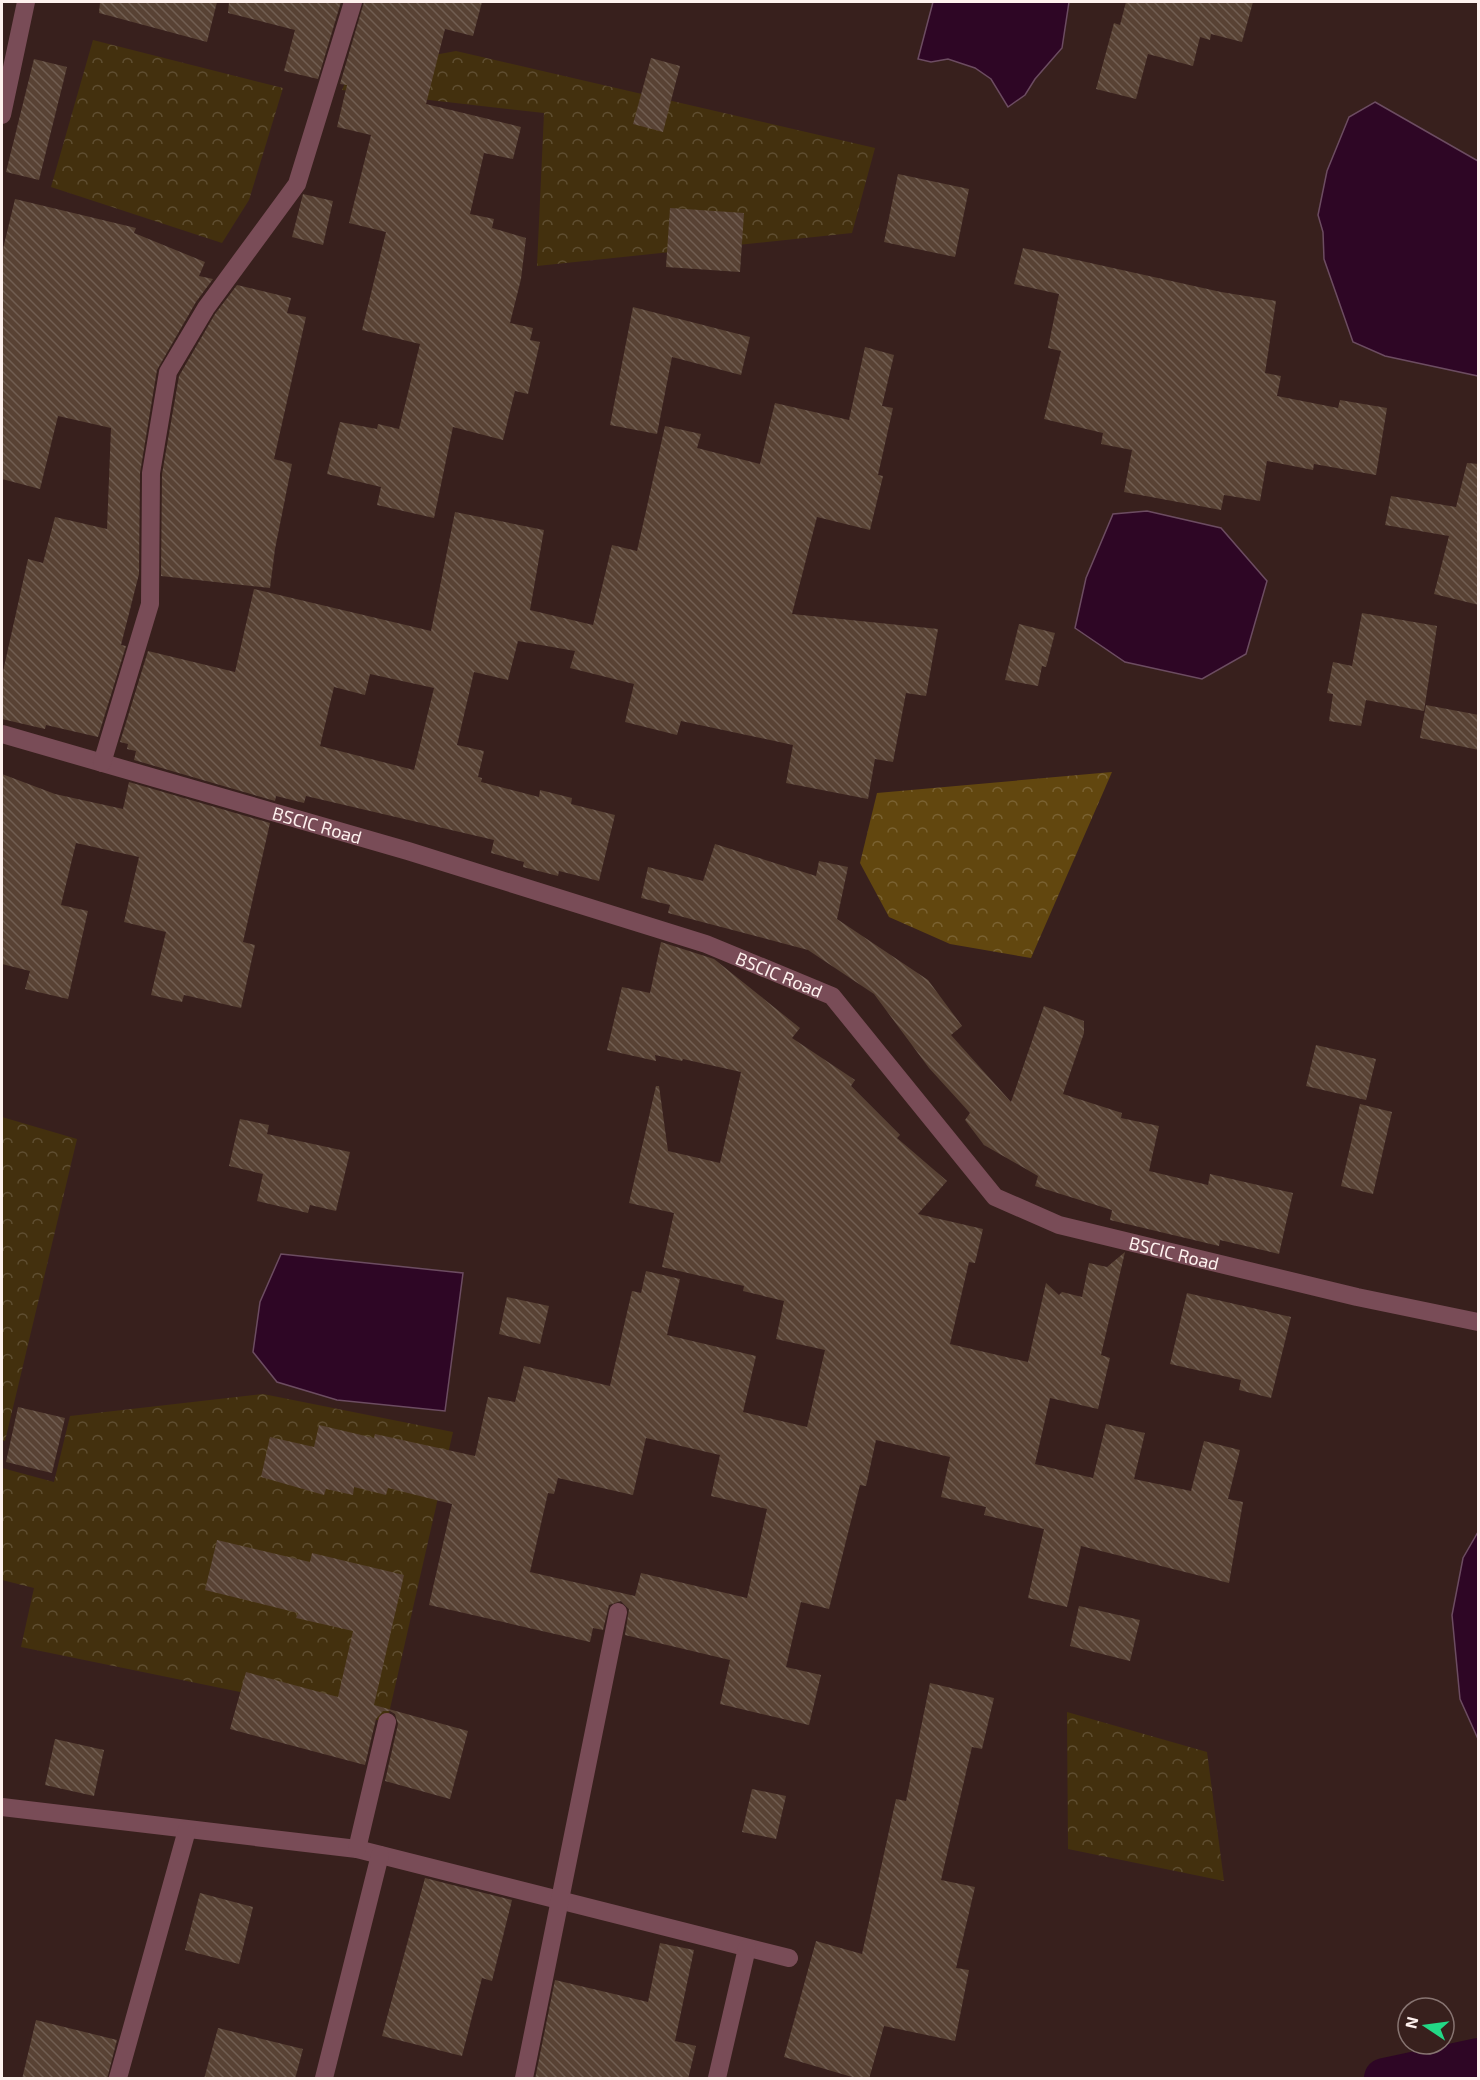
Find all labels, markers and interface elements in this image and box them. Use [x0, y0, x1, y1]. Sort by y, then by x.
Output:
street label: BSCIC Road [270, 802, 364, 848]
street label: BSCIC Road [733, 947, 826, 1002]
street label: BSCIC Road [1127, 1231, 1221, 1274]
north arrow [1396, 1996, 1456, 2056]
text: N [1400, 2015, 1421, 2030]

